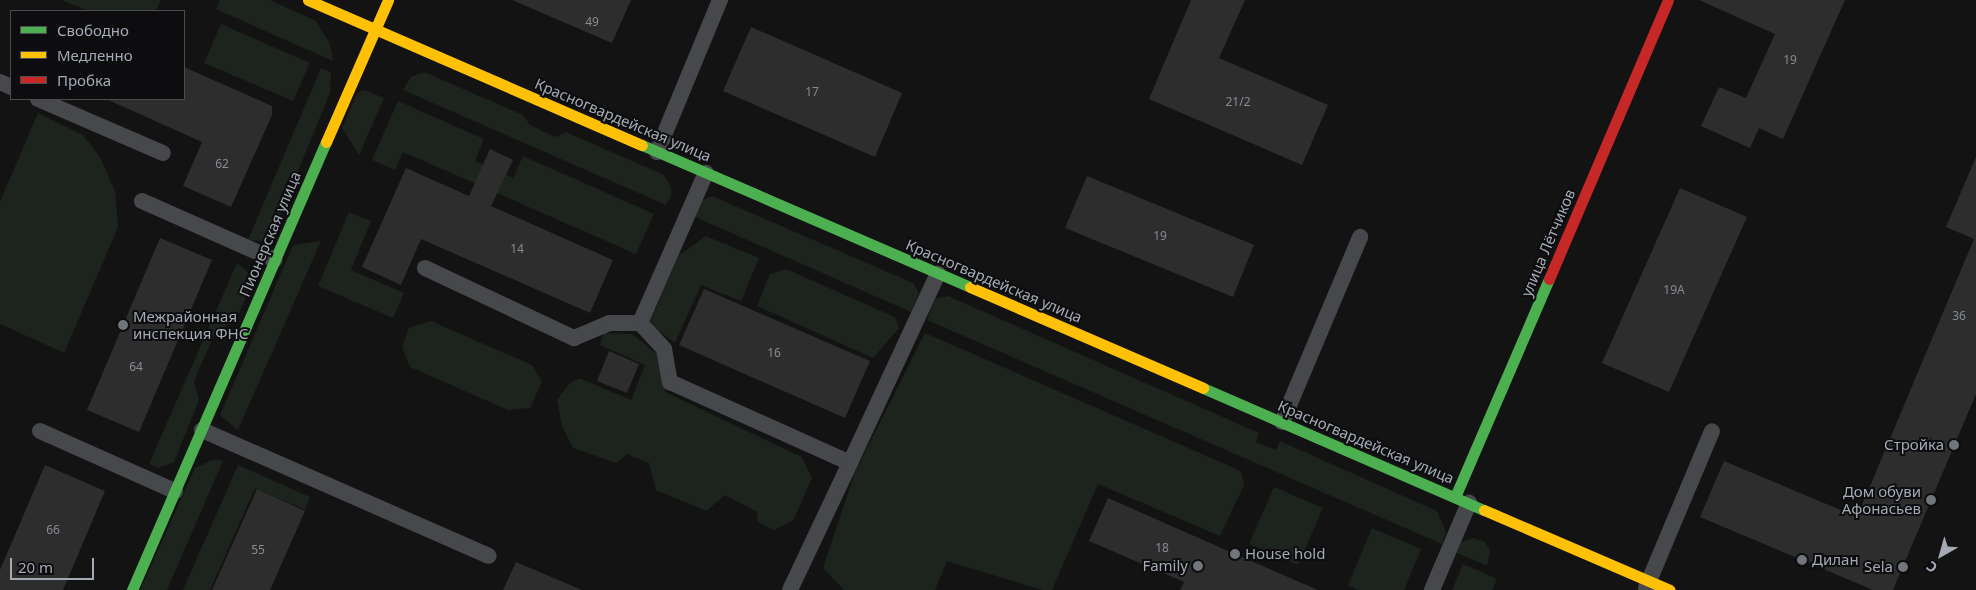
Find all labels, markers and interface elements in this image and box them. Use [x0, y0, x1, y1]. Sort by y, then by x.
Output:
legend [10, 10, 185, 100]
house number: 49 [585, 15, 599, 29]
text: Свободно [57, 20, 129, 40]
text: Медленно [57, 45, 133, 65]
house number: 19 [1783, 53, 1797, 67]
text: Пробка [57, 70, 111, 90]
street label: Красногвардейская улица [532, 75, 714, 165]
house number: 17 [805, 85, 819, 99]
house number: 21/2 [1225, 95, 1251, 109]
house number: 62 [215, 157, 229, 171]
street label: Пионерская улица [235, 169, 305, 299]
street label: улица Лётчиков [1517, 186, 1579, 300]
house number: 19 [1153, 229, 1167, 243]
street label: Красногвардейская улица [903, 236, 1085, 326]
house number: 14 [510, 242, 524, 256]
house number: 19А [1663, 283, 1685, 297]
place label: Межрайонная инспекция ФНС [133, 307, 248, 342]
house number: 36 [1952, 309, 1966, 323]
marker: Межрайонная инспекция ФНС [117, 319, 129, 331]
house number: 16 [767, 346, 781, 360]
house number: 64 [129, 360, 143, 374]
street label: Красногвардейская улица [1275, 397, 1457, 487]
place label: Стройка [1884, 436, 1944, 454]
marker: Стройка [1948, 439, 1960, 451]
place label: Дом обуви Афонасьев [1842, 482, 1921, 517]
marker: Дом обуви Афонасьев [1925, 494, 1937, 506]
house number: 66 [46, 523, 60, 537]
north arrow [1916, 530, 1966, 580]
house number: 18 [1155, 541, 1169, 555]
house number: 55 [251, 543, 265, 557]
place label: House hold [1245, 545, 1325, 563]
scale bar [12, 548, 96, 580]
marker: House hold [1229, 548, 1241, 560]
place label: Дилан [1812, 551, 1859, 569]
marker: Дилан [1796, 554, 1808, 566]
text: 20 m [18, 557, 53, 577]
place label: Family [1142, 557, 1188, 575]
text: С [1922, 557, 1941, 577]
place label: Sela [1864, 558, 1893, 576]
marker: Family [1192, 560, 1204, 572]
marker: Sela [1897, 561, 1909, 573]

